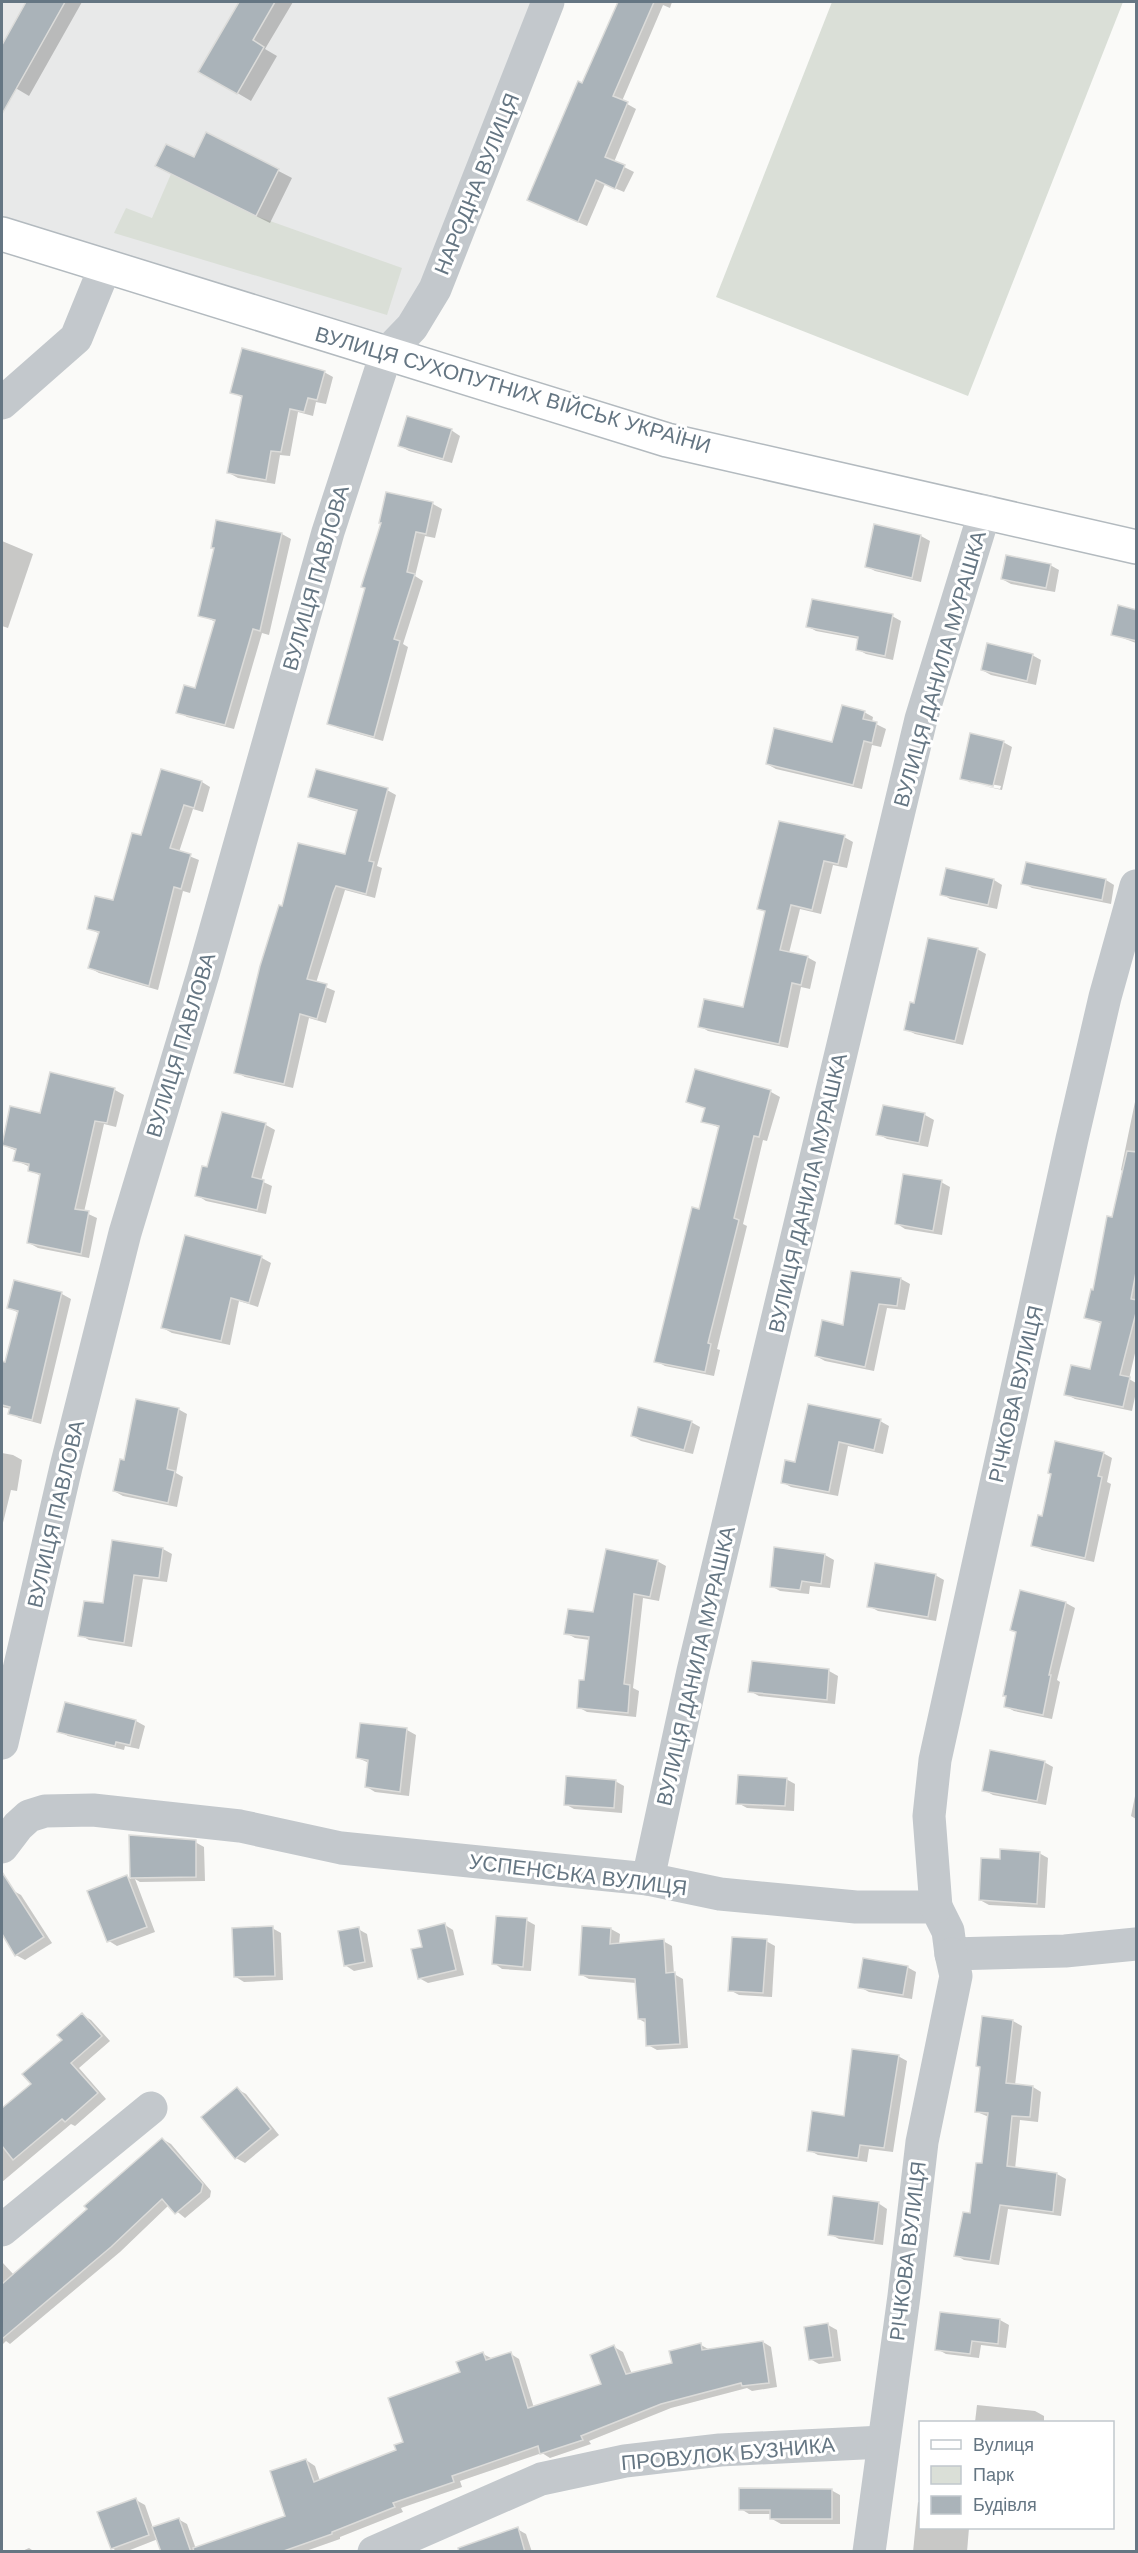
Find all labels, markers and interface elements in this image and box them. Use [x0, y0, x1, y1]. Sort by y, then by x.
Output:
street label: НАРОДНА ВУЛИЦЯ [430, 90, 523, 278]
street label: ВУЛИЦЯ СУХОПУТНИХ ВІЙСЬК УКРАЇНИ [313, 322, 714, 457]
street label: ВУЛИЦЯ ПАВЛОВА [278, 483, 353, 673]
street label: ВУЛИЦЯ ДАНИЛА МУРАШКА [889, 528, 990, 810]
street label: ВУЛИЦЯ ПАВЛОВА [142, 950, 220, 1140]
street label: ВУЛИЦЯ ДАНИЛА МУРАШКА [764, 1051, 851, 1335]
street label: РІЧКОВА ВУЛИЦЯ [984, 1303, 1047, 1485]
street label: ВУЛИЦЯ ПАВЛОВА [23, 1418, 88, 1610]
street label: ВУЛИЦЯ ДАНИЛА МУРАШКА [652, 1524, 739, 1808]
street label: УСПЕНСЬКА ВУЛИЦЯ [468, 1850, 688, 1899]
street label: РІЧКОВА ВУЛИЦЯ [885, 2160, 930, 2342]
legend [919, 2421, 1114, 2529]
street label: ПРОВУЛОК БУЗНИКА [620, 2433, 836, 2474]
text: Вулиця [973, 2435, 1034, 2455]
text: Парк [973, 2465, 1014, 2485]
text: Будівля [973, 2495, 1037, 2515]

